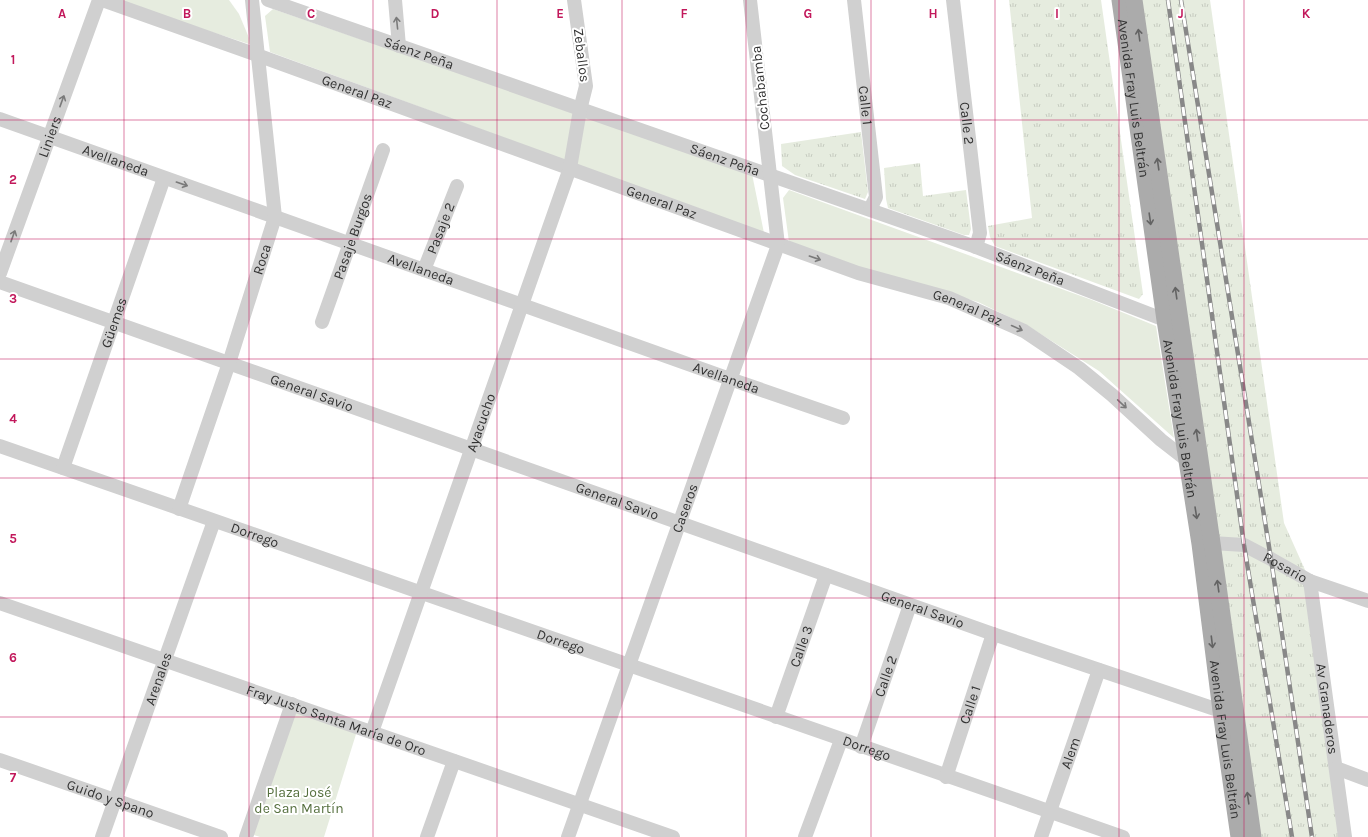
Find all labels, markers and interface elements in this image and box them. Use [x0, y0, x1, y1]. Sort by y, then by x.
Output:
text: A [58, 6, 66, 21]
text: B [183, 6, 191, 21]
text: C [307, 6, 315, 21]
text: D [431, 6, 440, 21]
text: E [556, 6, 564, 21]
text: F [680, 6, 688, 21]
text: G [804, 6, 812, 21]
text: H [928, 6, 938, 21]
text: I [1055, 6, 1059, 21]
text: J [1178, 6, 1184, 21]
text: K [1302, 6, 1311, 21]
one-way arrow [393, 17, 401, 30]
street label: Avenida Fray Luis Beltrán [1114, 18, 1153, 179]
street label: Zeballos [570, 27, 593, 83]
one-way arrow [1135, 29, 1143, 42]
street label: Sáenz Peña [382, 33, 456, 73]
street label: Cochabamba [748, 45, 773, 131]
text: 1 [11, 52, 15, 67]
street label: General Paz [319, 71, 395, 112]
street label: Calle 1 [855, 85, 876, 126]
one-way arrow [59, 95, 67, 107]
street label: Calle 2 [956, 101, 978, 145]
street label: Liniers [35, 114, 65, 160]
street label: Sáenz Peña [688, 140, 762, 180]
street label: Avellaneda [80, 141, 151, 180]
one-way arrow [1154, 158, 1162, 171]
text: 2 [9, 172, 17, 187]
one-way arrow [175, 181, 188, 188]
street label: General Paz [624, 182, 699, 223]
street label: Pasaje Burgos [330, 191, 376, 282]
street label: Pasaje 2 [423, 200, 459, 256]
one-way arrow [1146, 212, 1154, 225]
one-way arrow [10, 231, 18, 243]
street label: Roca [249, 242, 275, 277]
street label: Sáenz Peña [993, 247, 1067, 289]
street label: Avellaneda [385, 250, 456, 289]
one-way arrow [809, 255, 821, 263]
street label: General Paz [931, 286, 1005, 330]
one-way arrow [1172, 287, 1180, 300]
text: 3 [9, 291, 17, 306]
street label: Güemes [97, 295, 131, 350]
one-way arrow [1011, 324, 1023, 332]
street label: Avenida Fray Luis Beltrán [1159, 338, 1201, 499]
street label: Avellaneda [691, 359, 762, 398]
street label: General Savio [268, 371, 356, 416]
street label: Ayacucho [463, 391, 499, 454]
one-way arrow [1117, 399, 1127, 409]
text: 4 [9, 411, 17, 426]
one-way arrow [1193, 429, 1201, 442]
street label: General Savio [573, 479, 661, 524]
street label: Caseros [669, 481, 702, 535]
one-way arrow [1192, 506, 1200, 519]
street label: Dorrego [229, 519, 281, 551]
text: 5 [9, 531, 17, 546]
street label: Rosario [1260, 548, 1310, 587]
one-way arrow [1214, 580, 1222, 593]
street label: General Savio [879, 587, 966, 632]
street label: Calle 3 [786, 623, 817, 670]
street label: Dorrego [534, 626, 587, 658]
one-way arrow [1208, 635, 1216, 648]
text: 6 [9, 650, 17, 665]
street label: Arenales [141, 650, 176, 708]
street label: Calle 2 [871, 653, 901, 699]
street label: Avenida Fray Luis Beltrán [1206, 659, 1244, 820]
street label: Av Granaderos [1312, 662, 1342, 755]
street label: Fray Justo Santa María de Oro [244, 681, 428, 759]
street label: Calle 1 [956, 684, 984, 726]
street label: Dorrego [840, 732, 893, 765]
street label: Alem [1057, 735, 1084, 771]
text: 7 [10, 770, 17, 785]
street label: Guido y Spano [64, 776, 156, 822]
park label: Plaza José de San Martín [254, 784, 344, 817]
one-way arrow [1244, 792, 1252, 805]

